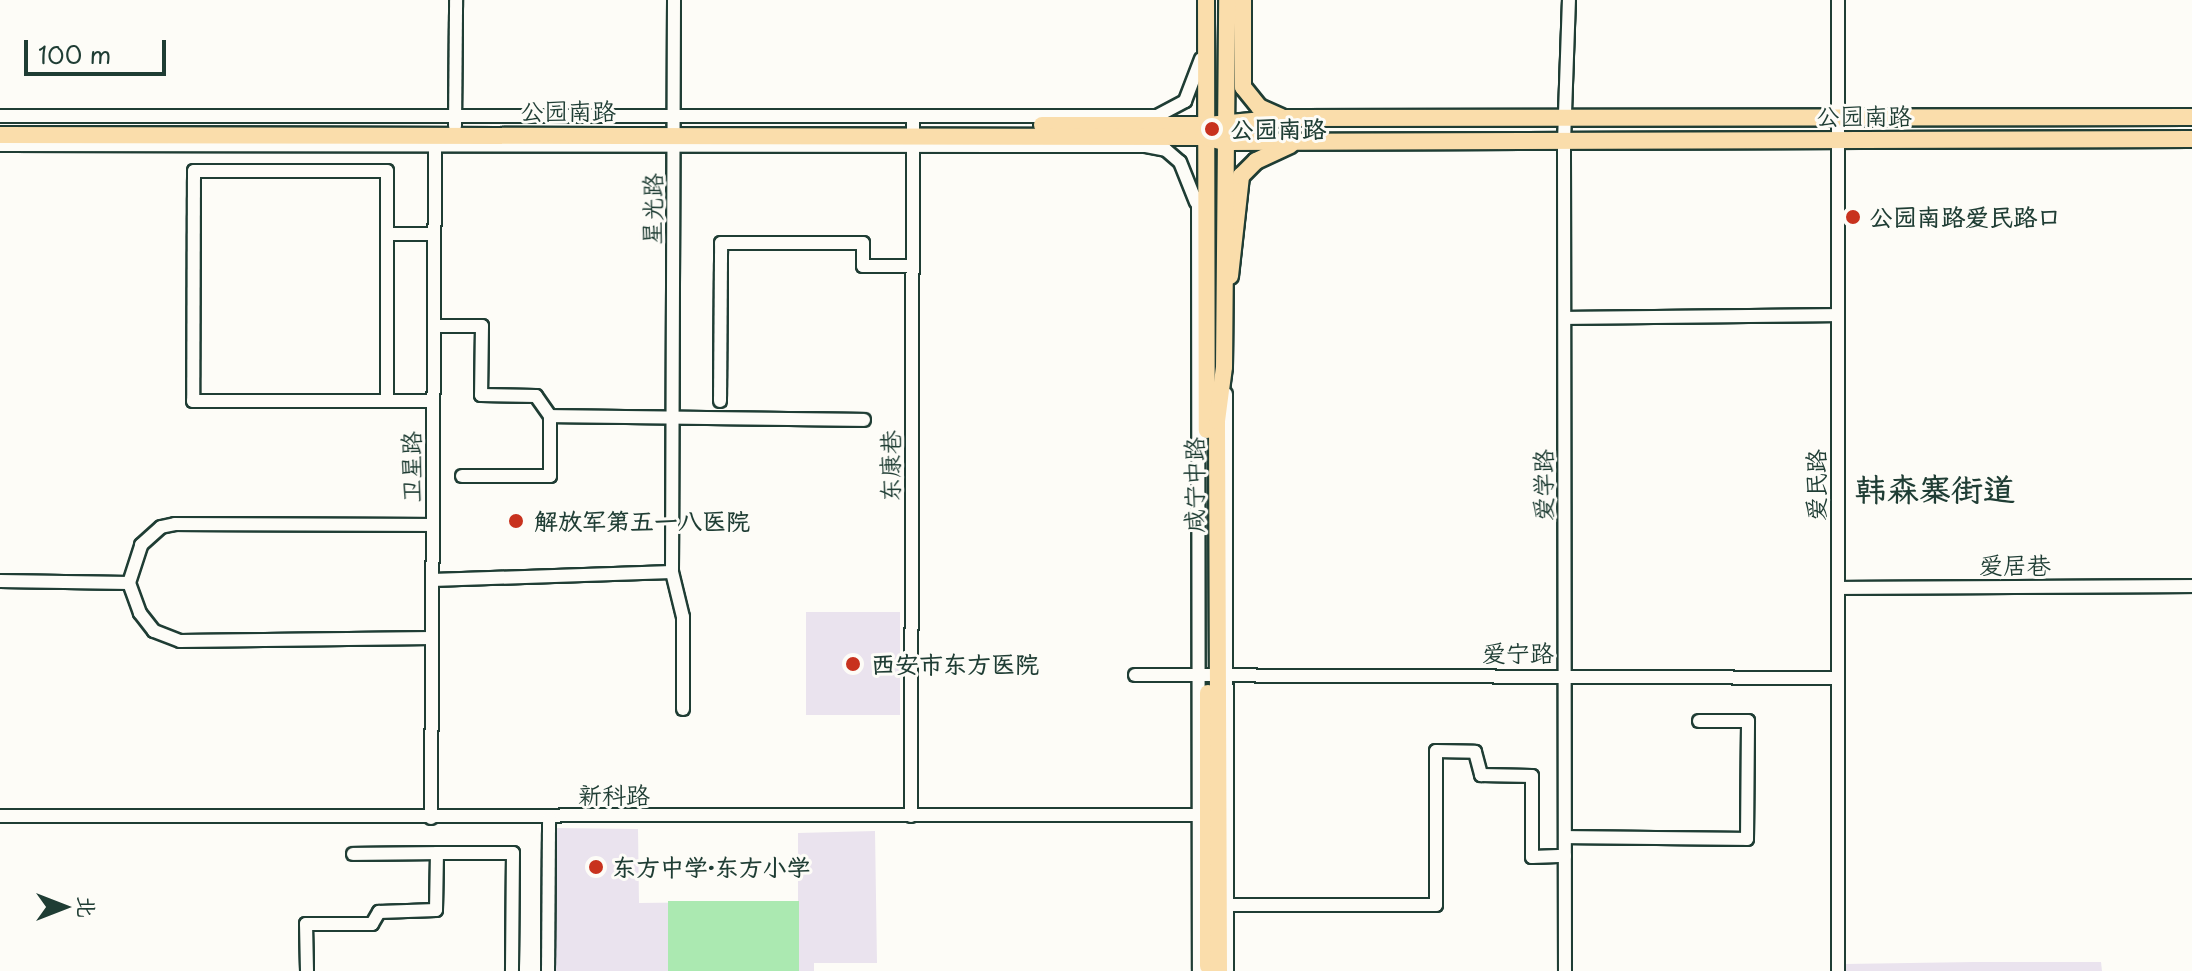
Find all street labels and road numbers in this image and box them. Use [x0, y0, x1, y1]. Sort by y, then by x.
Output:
street label: 公园南路 [520, 97, 616, 125]
street label: 公园南路 [1816, 102, 1912, 130]
street label: 星光路 [637, 173, 667, 245]
street label: 东康巷 [876, 430, 904, 502]
street label: 卫星路 [397, 431, 425, 503]
street label: 咸宁中路 [1180, 437, 1208, 533]
street label: 爱学路 [1529, 449, 1557, 521]
street label: 爱民路 [1802, 449, 1830, 521]
street label: 爱居巷 [1979, 551, 2051, 579]
street label: 爱宁路 [1482, 639, 1554, 667]
street label: 新科路 [578, 781, 650, 809]

